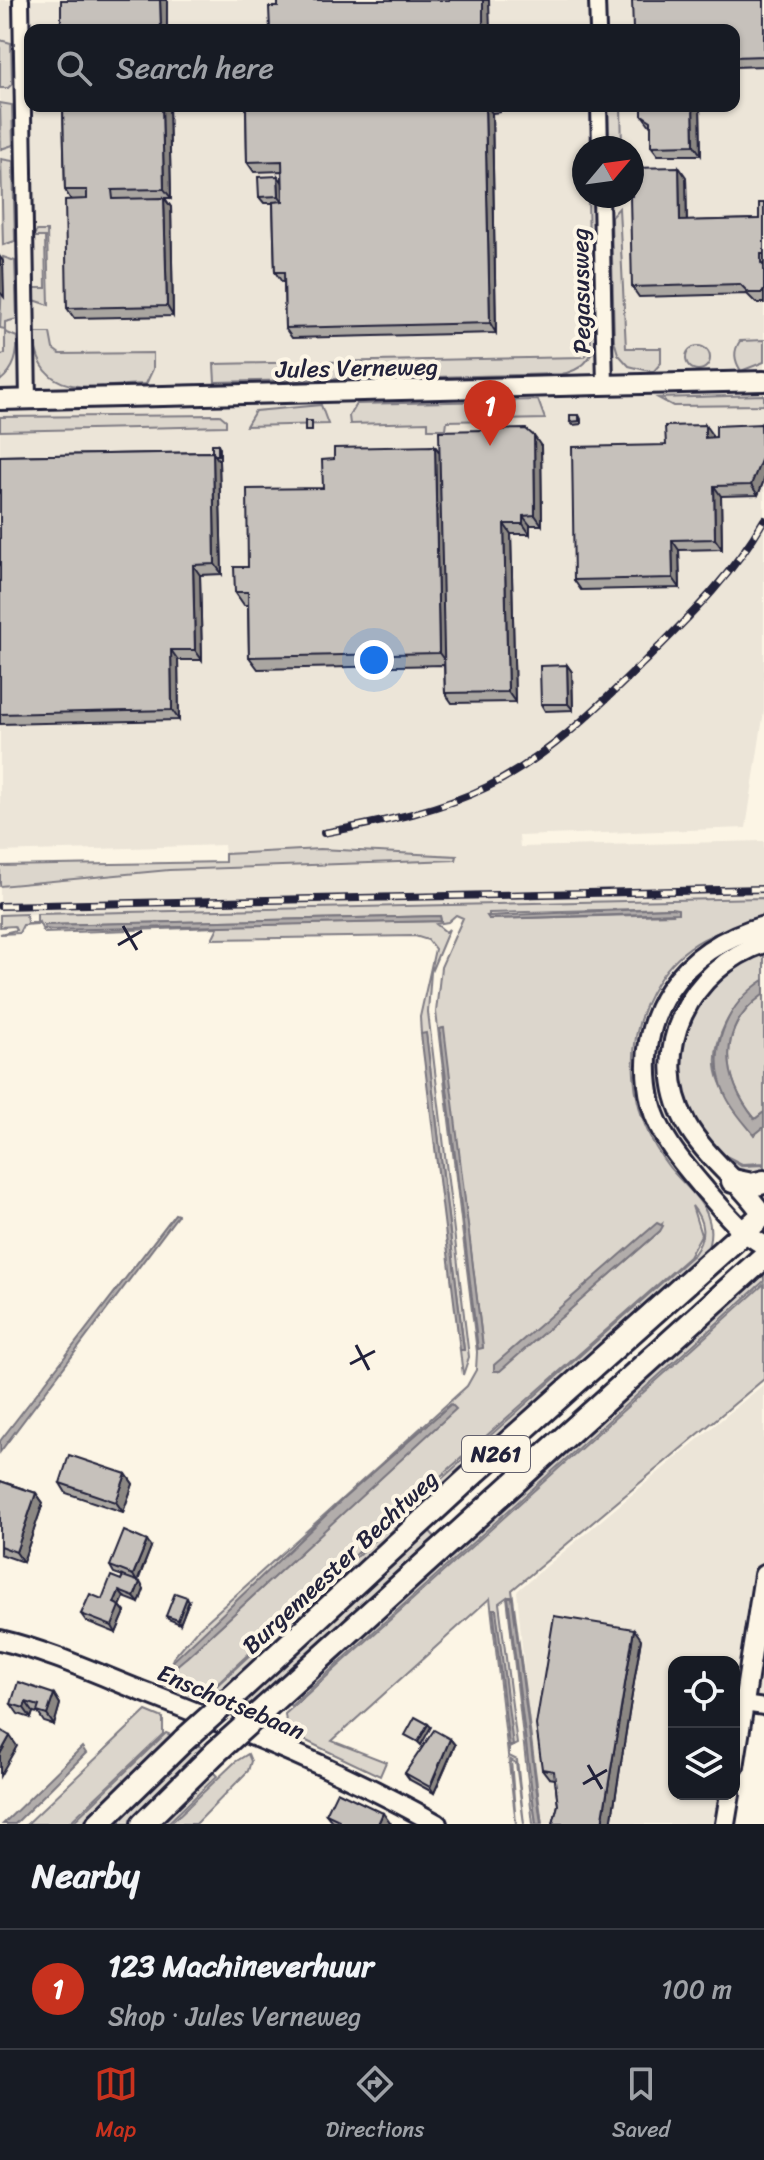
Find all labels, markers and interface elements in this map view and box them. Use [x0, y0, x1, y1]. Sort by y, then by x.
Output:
search box [24, 24, 740, 112]
text: Search here [116, 41, 274, 95]
icon: search [52, 46, 96, 90]
north arrow [572, 136, 644, 208]
street label: Pegasusweg [559, 228, 603, 354]
street label: Jules Verneweg [274, 346, 439, 390]
pin: 1 [464, 380, 516, 446]
your location [354, 640, 394, 680]
road number: N261 [462, 1436, 530, 1472]
street label: Burgemeester Bechtweg [232, 1459, 448, 1665]
street label: Enschotsebaan [151, 1652, 311, 1752]
map controls [668, 1656, 740, 1800]
button: locate [668, 1656, 740, 1728]
button: layers [668, 1728, 740, 1800]
text: Nearby [32, 1846, 140, 1906]
text: 123 Machineverhuur [108, 1939, 374, 1993]
text: 1 [52, 1966, 64, 2012]
text: 100 m [661, 1966, 732, 2012]
text: Shop · Jules Verneweg [108, 1993, 361, 2039]
tab: Map [94, 2062, 138, 2149]
tab: Directions [326, 2062, 424, 2149]
tab: Saved [612, 2062, 670, 2149]

